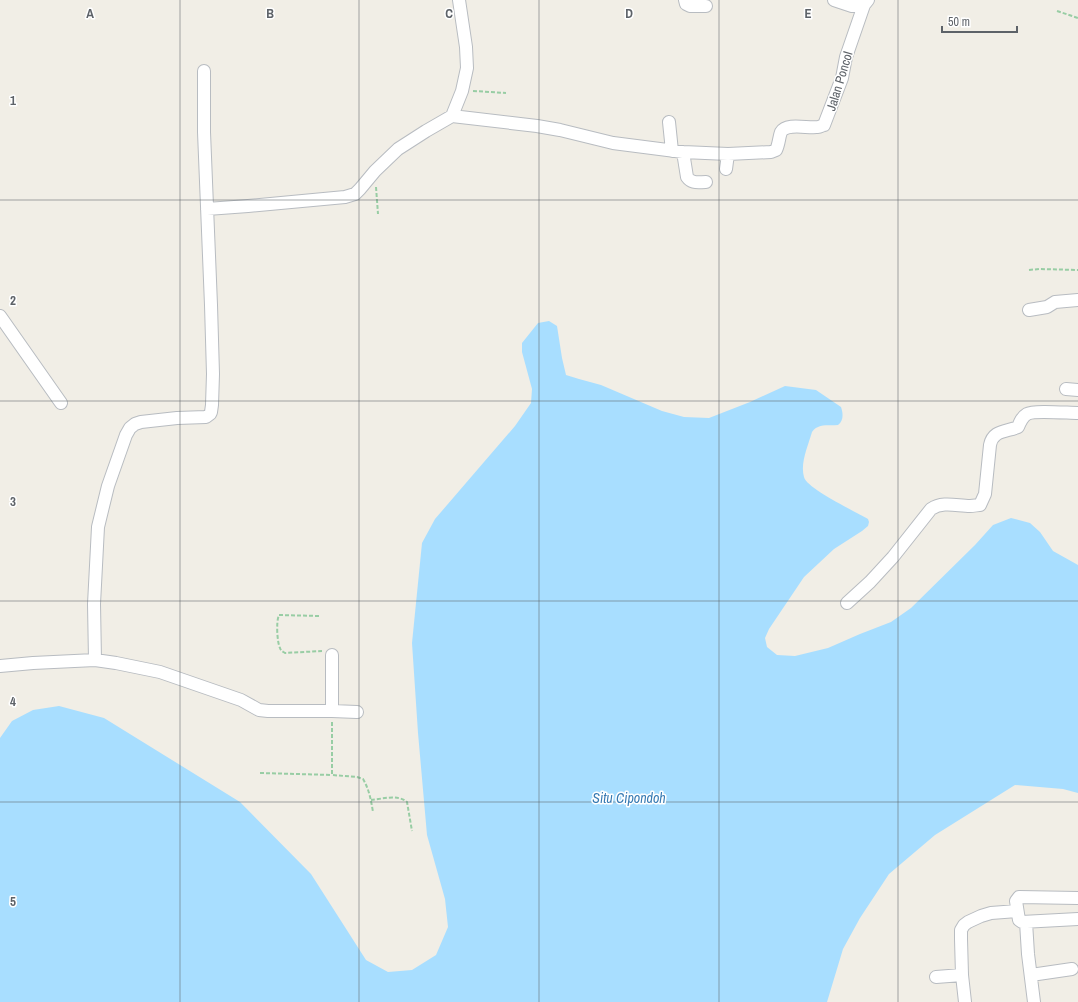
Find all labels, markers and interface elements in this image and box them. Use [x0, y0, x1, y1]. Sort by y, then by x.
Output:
text: A [86, 5, 94, 22]
text: B [266, 5, 274, 22]
text: C [445, 5, 453, 22]
text: D [625, 5, 633, 22]
text: E [804, 5, 812, 22]
scale bar [942, 8, 1017, 34]
text: 50 m [948, 14, 970, 30]
street label: Jalan Poncol [822, 49, 857, 113]
text: 1 [10, 92, 16, 109]
text: 2 [10, 292, 16, 309]
text: 3 [10, 493, 16, 510]
text: 4 [10, 693, 16, 710]
water label: Situ Cipondoh [592, 789, 666, 807]
text: 5 [10, 893, 16, 910]

